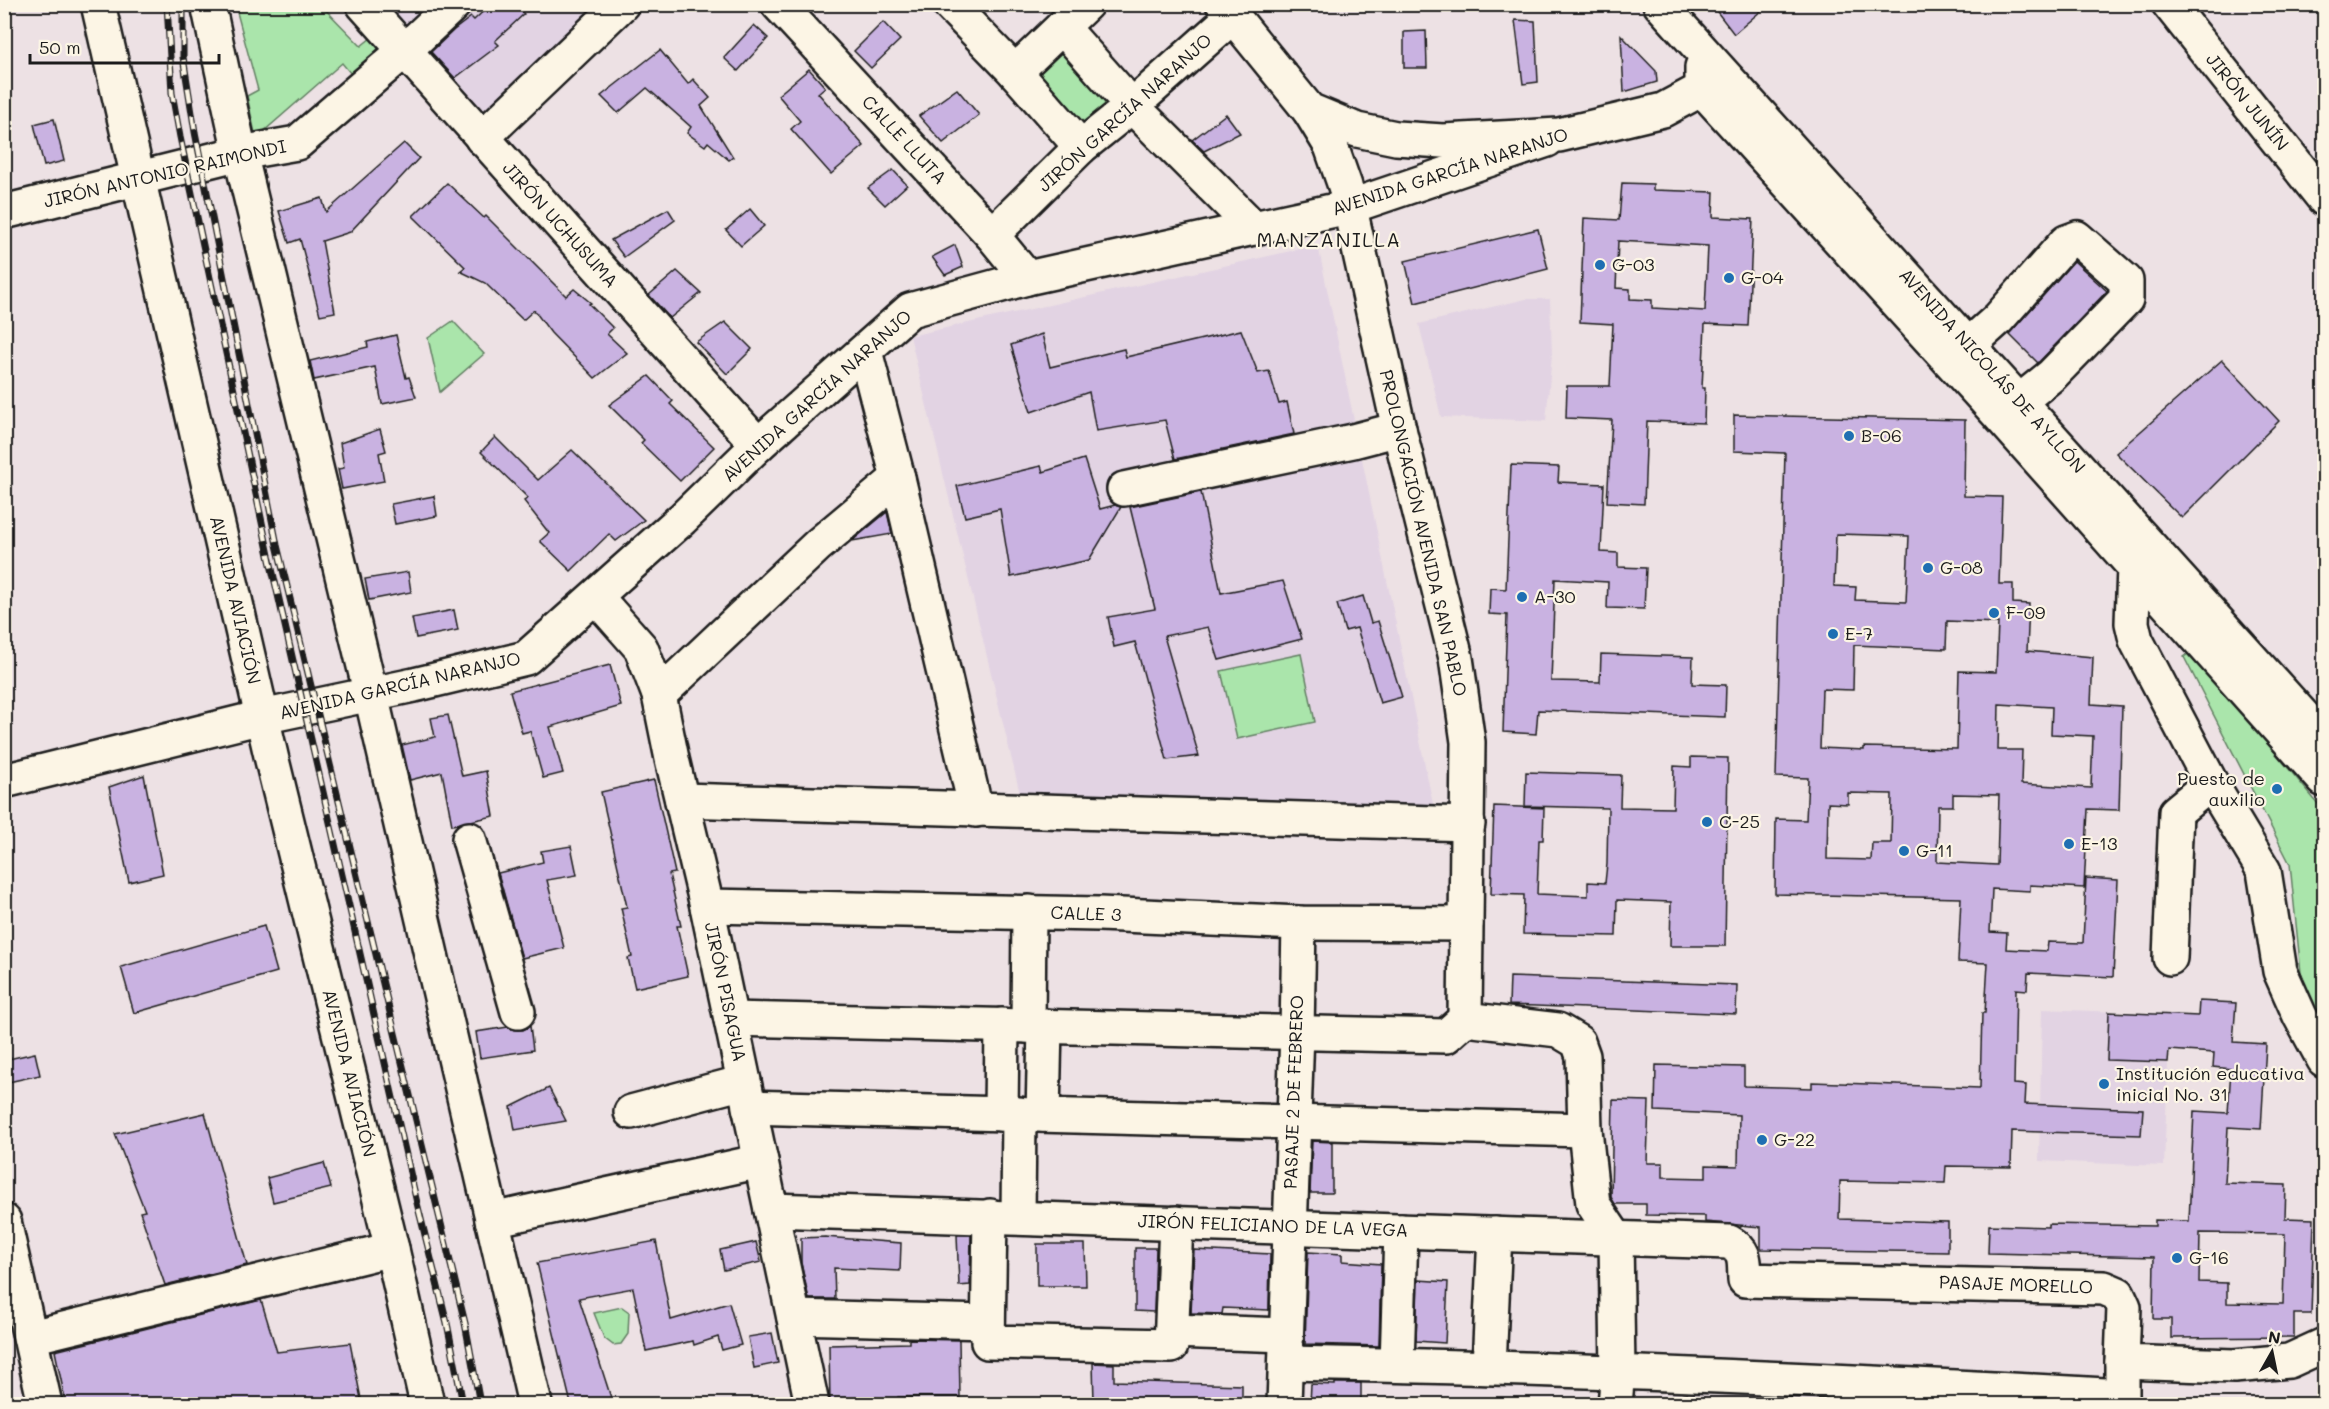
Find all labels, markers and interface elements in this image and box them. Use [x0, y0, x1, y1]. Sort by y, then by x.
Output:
scale bar [30, 27, 219, 65]
street label: JIRÓN GARCÍA NARANJO [1032, 28, 1216, 197]
text: 50 m [39, 35, 81, 59]
street label: JIRÓN JUNÍN [2201, 48, 2295, 155]
street label: CALLE LLUTA [857, 90, 952, 189]
street label: AVENIDA GARCÍA NARANJO [1329, 121, 1571, 221]
street label: JIRÓN ANTONIO RAIMONDI [41, 133, 288, 213]
street label: JIRÓN UCHUSUMA [498, 156, 624, 292]
district label: MANZANILLA [1256, 226, 1402, 252]
place label: G-03 [1612, 252, 1655, 276]
marker: G-03 [1593, 258, 1607, 272]
street label: AVENIDA NICOLÁS DE AYLLÓN [1894, 263, 2091, 478]
place label: G-04 [1741, 265, 1784, 289]
marker: G-04 [1722, 271, 1736, 285]
street label: AVENIDA GARCÍA NARANJO [717, 304, 916, 487]
street label: PROLONGACIÓN AVENIDA SAN PABLO [1375, 367, 1473, 698]
place label: B-06 [1861, 423, 1902, 447]
marker: B-06 [1842, 429, 1856, 443]
street label: AVENIDA AVIACIÓN [205, 513, 267, 686]
place label: G-08 [1940, 555, 1983, 579]
marker: G-08 [1921, 561, 1935, 575]
place label: A-30 [1534, 584, 1576, 608]
marker: A-30 [1515, 590, 1529, 604]
place label: F-09 [2006, 600, 2046, 624]
marker: F-09 [1987, 606, 2001, 620]
place label: E-7 [1845, 621, 1873, 645]
marker: E-7 [1826, 627, 1840, 641]
street label: AVENIDA GARCÍA NARANJO [277, 646, 523, 724]
place label: Puesto de auxilio [2177, 766, 2265, 811]
marker: Puesto de auxilio [2270, 782, 2284, 796]
place label: C-25 [1719, 809, 1760, 833]
marker: C-25 [1700, 815, 1714, 829]
place label: E-13 [2081, 831, 2118, 855]
marker: E-13 [2062, 837, 2076, 851]
place label: G-11 [1916, 838, 1953, 862]
marker: G-11 [1897, 844, 1911, 858]
street label: CALLE 3 [1050, 900, 1122, 926]
street label: JIRÓN PISAGUA [699, 920, 752, 1064]
street label: AVENIDA AVIACIÓN [317, 986, 382, 1159]
street label: PASAJE 2 DE FEBRERO [1278, 995, 1308, 1189]
place label: Institución educativa inicial No. 31 [2116, 1061, 2305, 1106]
marker: Institución educativa inicial No. 31 [2097, 1077, 2111, 1091]
place label: G-22 [1774, 1127, 1815, 1151]
marker: G-22 [1755, 1133, 1769, 1147]
street label: JIRÓN FELICIANO DE LA VEGA [1137, 1208, 1409, 1242]
place label: G-16 [2189, 1245, 2229, 1269]
marker: G-16 [2170, 1251, 2184, 1265]
street label: PASAJE MORELLO [1939, 1269, 2094, 1299]
north arrow [2242, 1322, 2302, 1382]
text: N [2267, 1325, 2282, 1348]

